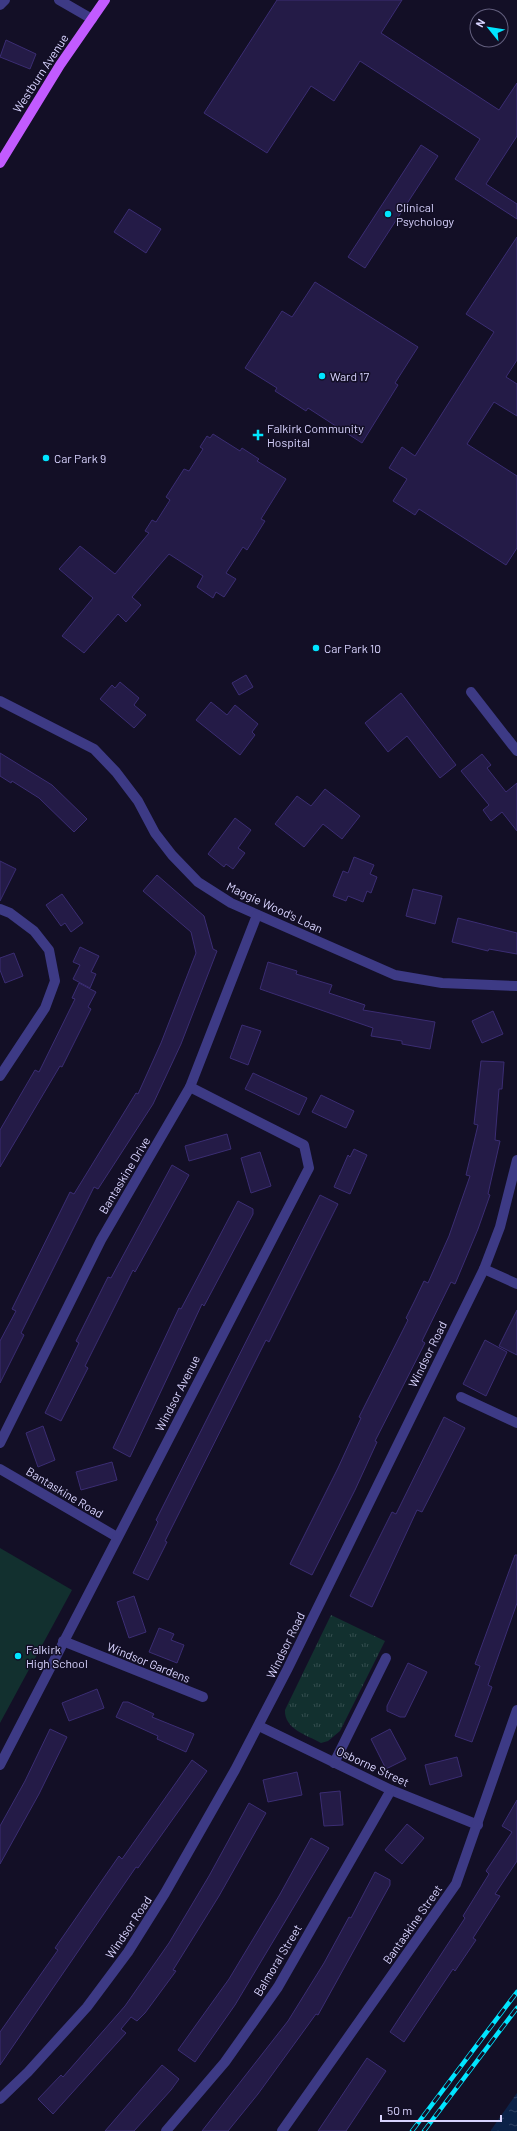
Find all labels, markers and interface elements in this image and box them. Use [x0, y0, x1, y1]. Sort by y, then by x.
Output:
north arrow [469, 8, 509, 48]
text: N [472, 16, 487, 29]
street label: Westburn Avenue [9, 31, 71, 115]
place label: Clinical Psychology [396, 200, 455, 228]
marker: Clinical Psychology [383, 209, 393, 219]
place label: Ward 17 [330, 369, 370, 383]
marker: Ward 17 [317, 371, 327, 381]
place label: Falkirk Community Hospital [267, 421, 364, 449]
marker: Falkirk Community Hospital [252, 429, 264, 441]
place label: Car Park 9 [54, 451, 106, 465]
marker: Car Park 9 [41, 453, 51, 463]
place label: Car Park 10 [324, 641, 381, 655]
marker: Car Park 10 [311, 643, 321, 653]
street label: Maggie Wood's Loan [225, 879, 325, 935]
street label: Bantaskine Drive [96, 1134, 152, 1216]
street label: Windsor Road [405, 1319, 449, 1389]
street label: Windsor Avenue [152, 1353, 202, 1433]
street label: Bantaskine Road [24, 1464, 106, 1520]
street label: Windsor Road [263, 1610, 307, 1680]
street label: Windsor Gardens [105, 1639, 193, 1685]
place label: Falkirk High School [26, 1642, 88, 1670]
marker: Falkirk High School [13, 1651, 23, 1661]
street label: Osborne Street [334, 1743, 412, 1789]
street label: Bantaskine Street [379, 1882, 445, 1966]
street label: Windsor Road [102, 1893, 154, 1961]
street label: Balmoral Street [250, 1922, 304, 1998]
scale bar [381, 2097, 501, 2123]
text: 50 m [387, 2103, 412, 2117]

